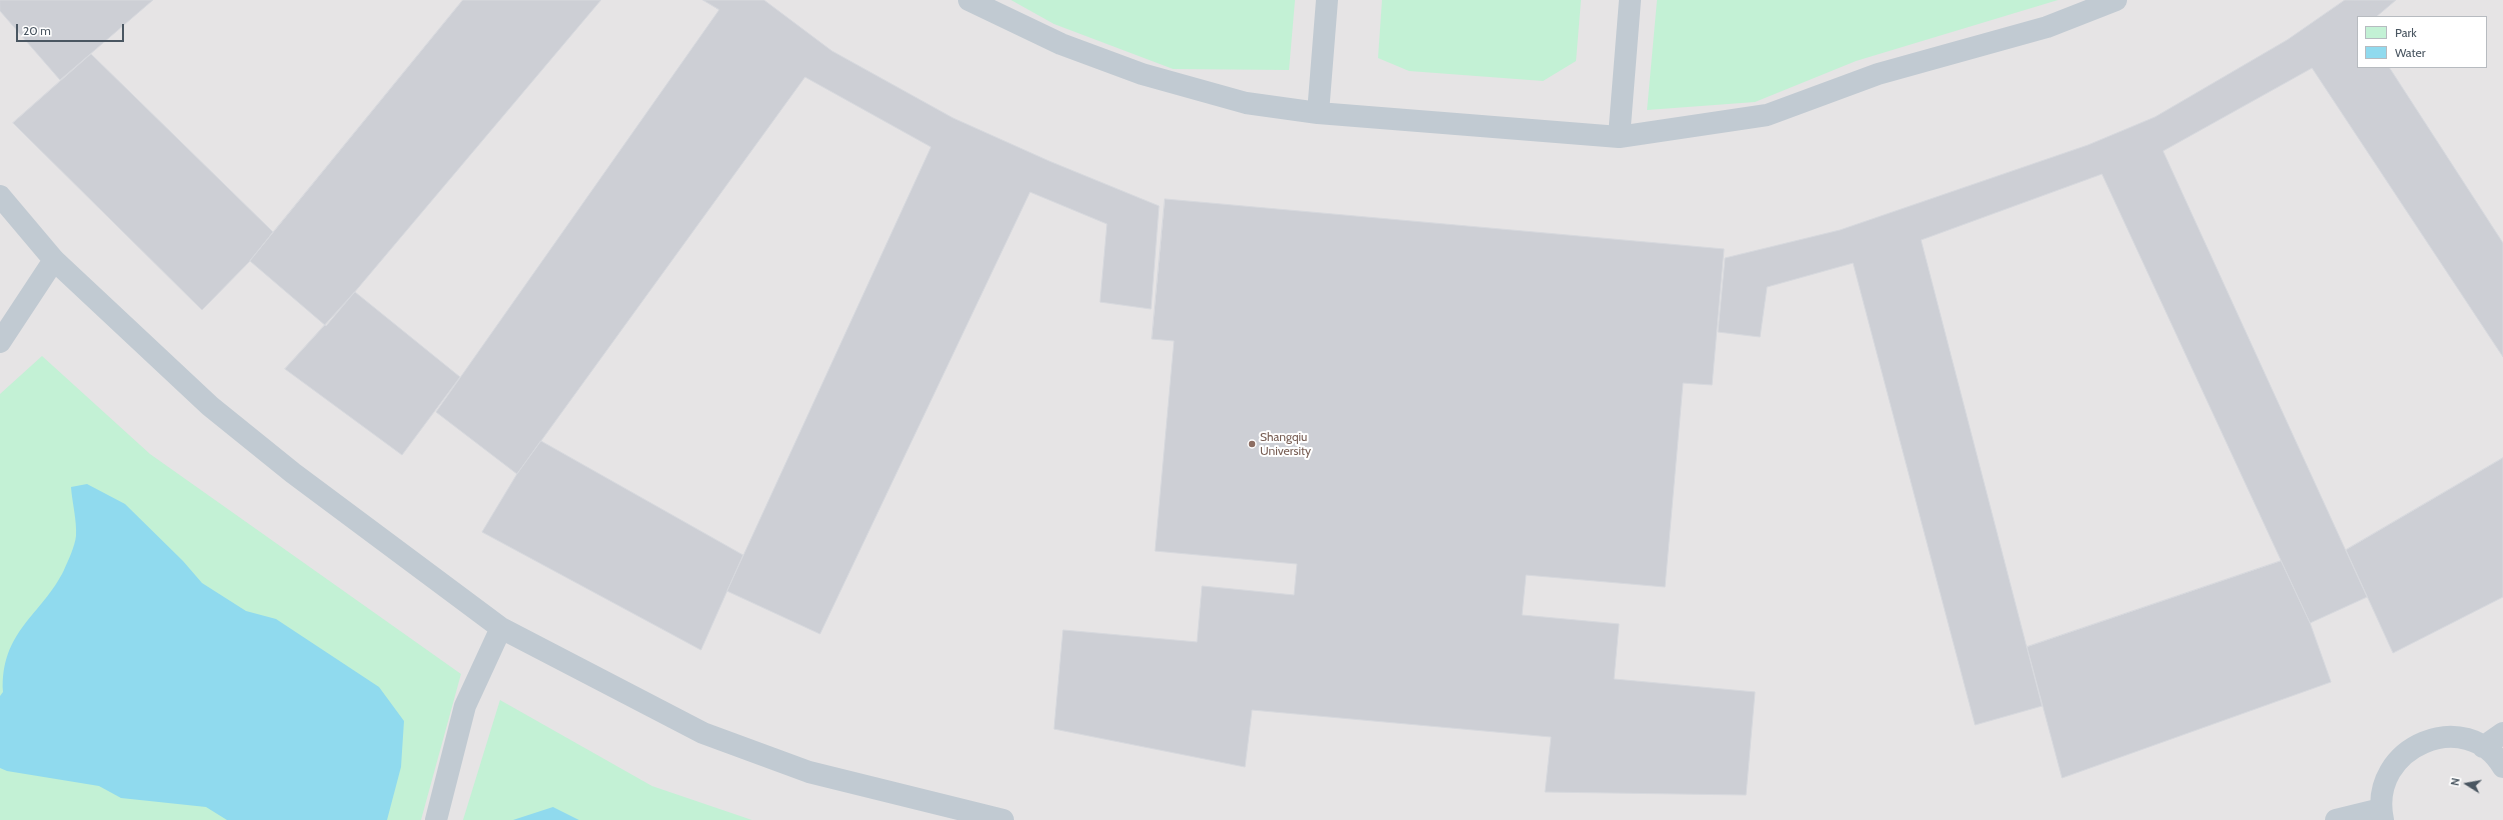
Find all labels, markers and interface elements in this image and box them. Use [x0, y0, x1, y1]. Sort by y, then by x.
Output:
scale bar [18, 16, 126, 42]
legend [2357, 16, 2487, 68]
text: 20 m [23, 23, 51, 38]
text: Park [2395, 25, 2417, 40]
text: Water [2395, 45, 2425, 60]
place label: Shangqiu University [1260, 430, 1311, 458]
marker: Shangqiu University [1247, 439, 1257, 449]
north arrow [2447, 764, 2487, 804]
text: N [2448, 777, 2463, 787]

